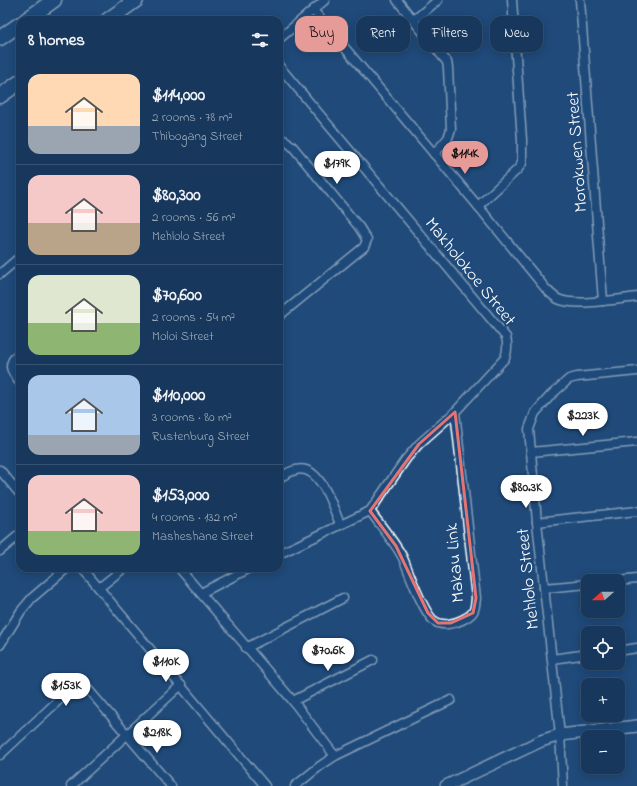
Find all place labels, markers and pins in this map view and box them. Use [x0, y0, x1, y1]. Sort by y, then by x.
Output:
pin: $114K [437, 141, 493, 175]
pin: $179K [309, 151, 365, 185]
pin: $223K [555, 403, 611, 437]
pin: $80.3K [493, 475, 559, 509]
pin: $70.6K [295, 638, 361, 672]
pin: $110K [138, 649, 194, 683]
pin: $153K [38, 673, 94, 707]
pin: $218K [129, 720, 185, 754]

